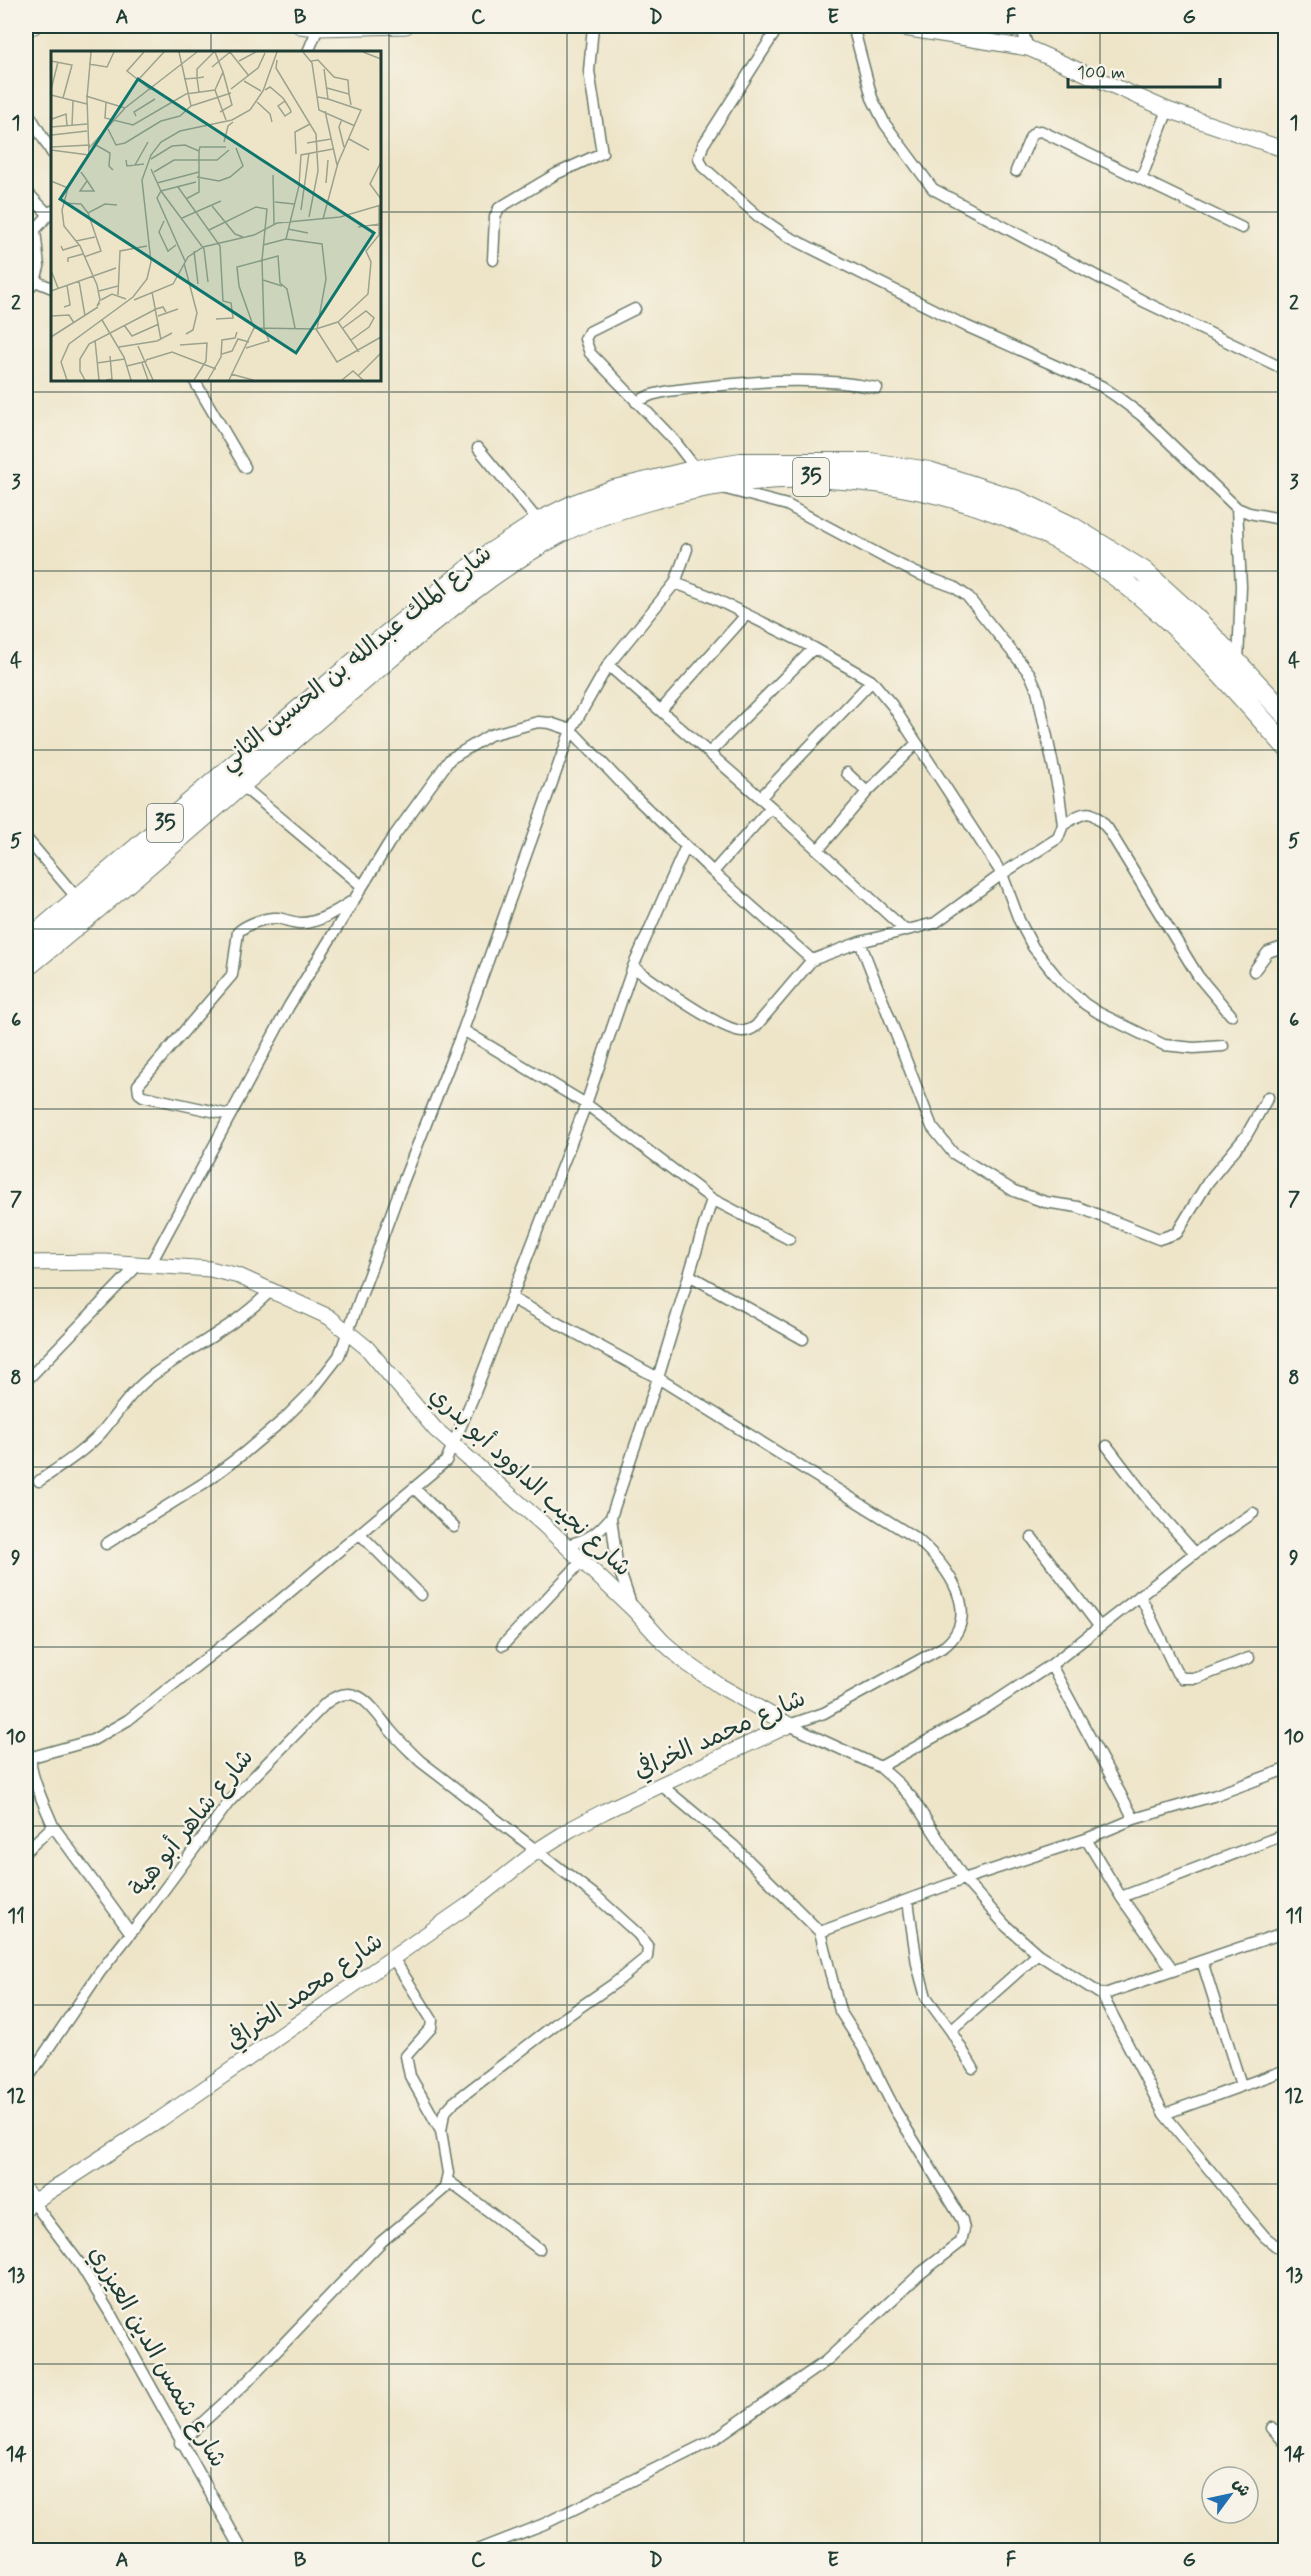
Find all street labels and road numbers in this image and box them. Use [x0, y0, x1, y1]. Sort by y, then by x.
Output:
road number: 35 [793, 458, 829, 496]
street label: شارع الملك عبدالله بن الحسين الثاني [213, 538, 501, 781]
road number: 35 [147, 804, 183, 842]
street label: شارع نجيب الداوود أبو بدري [422, 1380, 638, 1584]
street label: شارع محمد الخرافي [629, 1682, 811, 1787]
street label: شارع شاهر أبو هية [122, 1742, 261, 1903]
street label: شارع محمد الخرافي [220, 1926, 389, 2058]
street label: شارع شمس الدين العيزري [81, 2241, 233, 2473]

